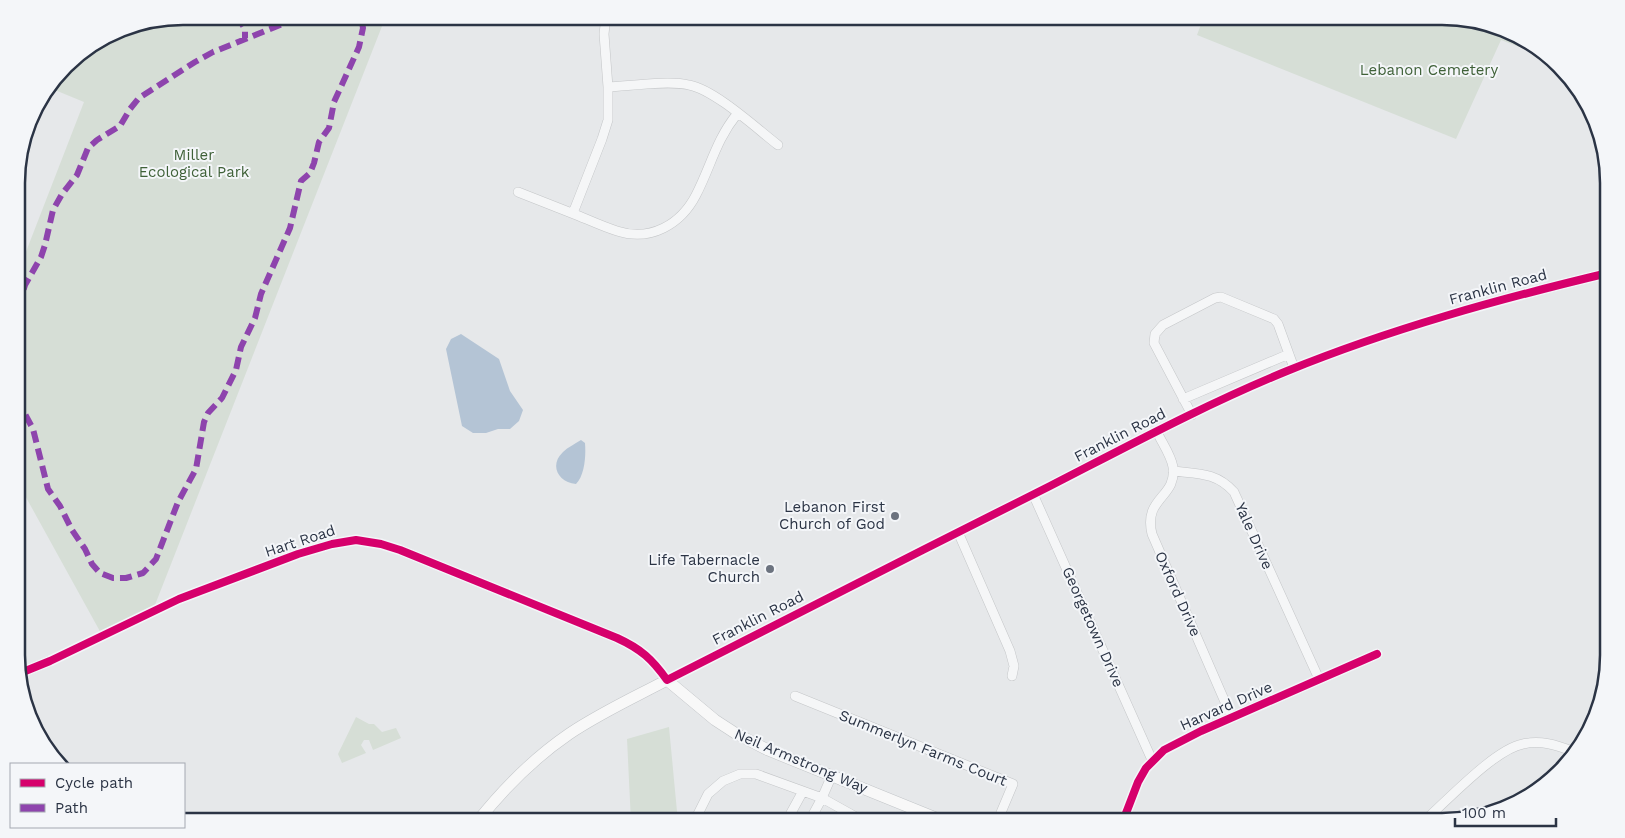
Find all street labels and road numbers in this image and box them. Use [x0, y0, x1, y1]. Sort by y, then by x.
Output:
street label: Franklin Road [1447, 265, 1549, 309]
street label: Franklin Road [1071, 404, 1169, 466]
street label: Yale Drive [1231, 500, 1277, 572]
street label: Hart Road [262, 521, 338, 561]
street label: Oxford Drive [1151, 549, 1205, 639]
street label: Georgetown Drive [1058, 564, 1128, 690]
street label: Franklin Road [709, 587, 807, 649]
street label: Harvard Drive [1177, 678, 1275, 734]
street label: Summerlyn Farms Court [836, 706, 1010, 790]
street label: Neil Armstrong Way [732, 725, 871, 797]

